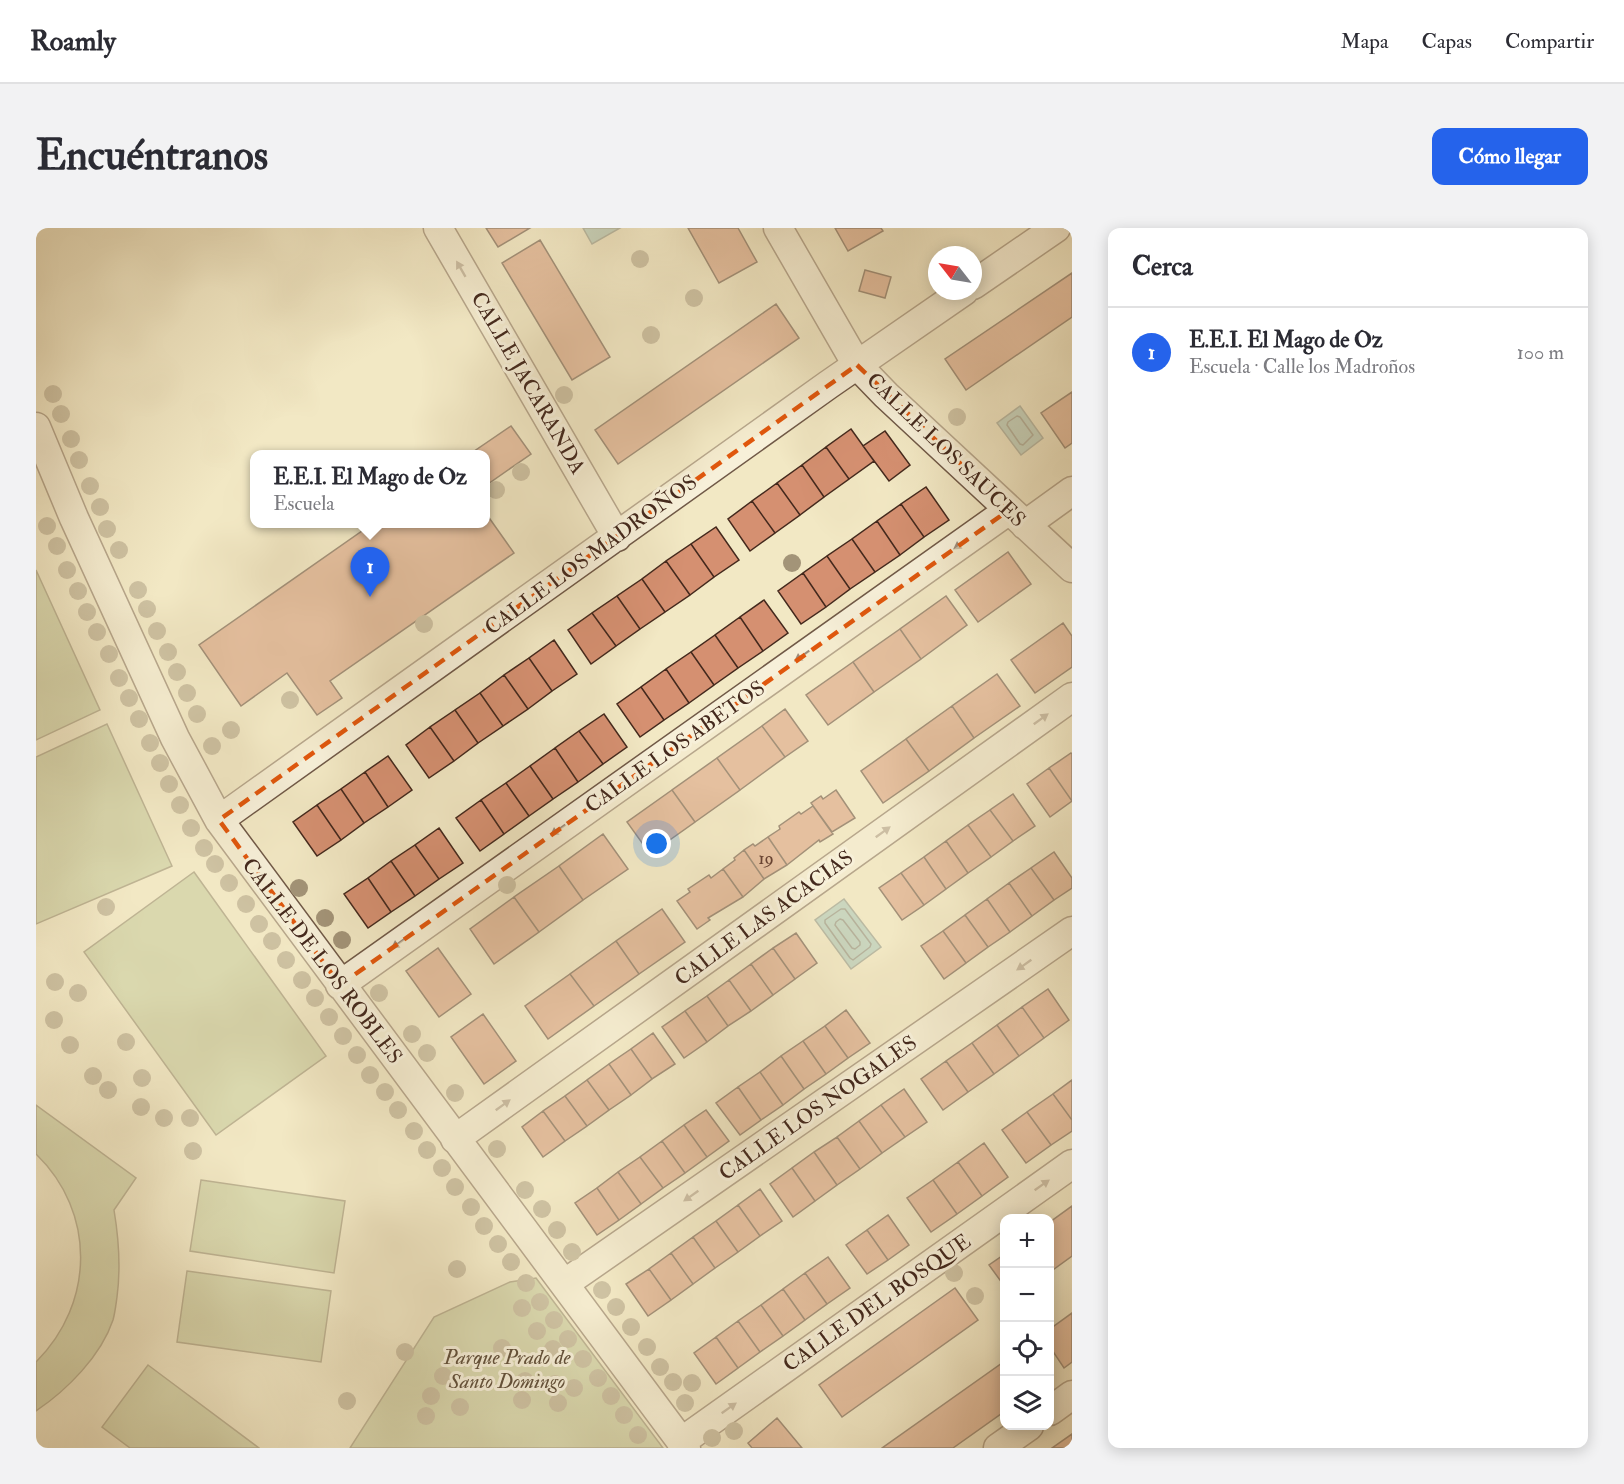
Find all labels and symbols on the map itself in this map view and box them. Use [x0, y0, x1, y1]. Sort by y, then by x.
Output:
north arrow [928, 246, 982, 300]
one-way arrow [456, 261, 467, 277]
street label: CALLE JACARANDA [465, 287, 591, 479]
street label: CALLE LOS SAUCES [861, 367, 1031, 533]
street label: CALLE LOS MADROÑOS [479, 469, 703, 641]
one-way arrow [954, 537, 969, 549]
pin: 1 [350, 548, 390, 597]
one-way arrow [795, 650, 810, 662]
street label: CALLE LOS ABETOS [580, 675, 770, 819]
one-way arrow [1033, 713, 1049, 725]
one-way arrow [550, 824, 566, 836]
one-way arrow [875, 827, 890, 839]
your location [642, 829, 671, 858]
street label: CALLE LAS ACACIAS [669, 844, 859, 992]
house number: 19 [758, 847, 774, 870]
street label: CALLE DE LOS ROBLES [236, 853, 408, 1069]
one-way arrow [391, 937, 407, 949]
one-way arrow [1016, 959, 1032, 970]
street label: CALLE LOS NOGALES [714, 1029, 922, 1187]
one-way arrow [494, 1099, 510, 1111]
one-way arrow [1034, 1180, 1050, 1191]
one-way arrow [684, 1190, 700, 1202]
street label: CALLE DEL BOSQUE [778, 1228, 976, 1378]
park label: Parque Prado de Santo Domingo [443, 1344, 571, 1395]
one-way arrow [721, 1402, 737, 1414]

